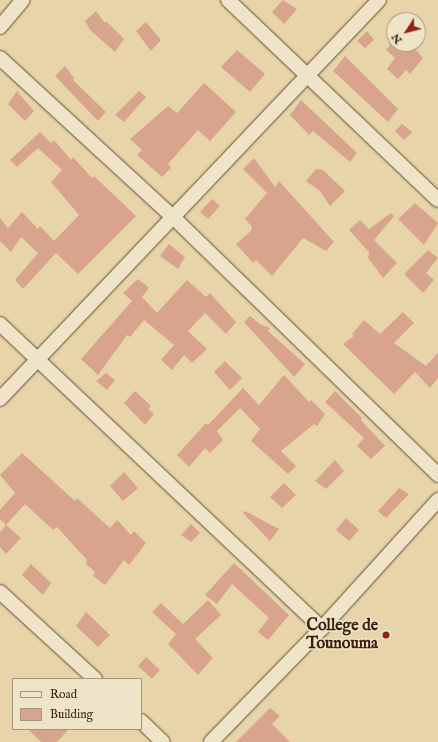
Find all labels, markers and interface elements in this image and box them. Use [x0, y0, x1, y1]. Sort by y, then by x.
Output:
north arrow [386, 12, 426, 52]
text: N [389, 30, 406, 46]
place label: College de Tounouma [306, 616, 378, 654]
marker: College de Tounouma [381, 630, 391, 640]
legend [12, 678, 142, 730]
text: Road [50, 687, 77, 702]
text: Building [50, 707, 93, 722]

